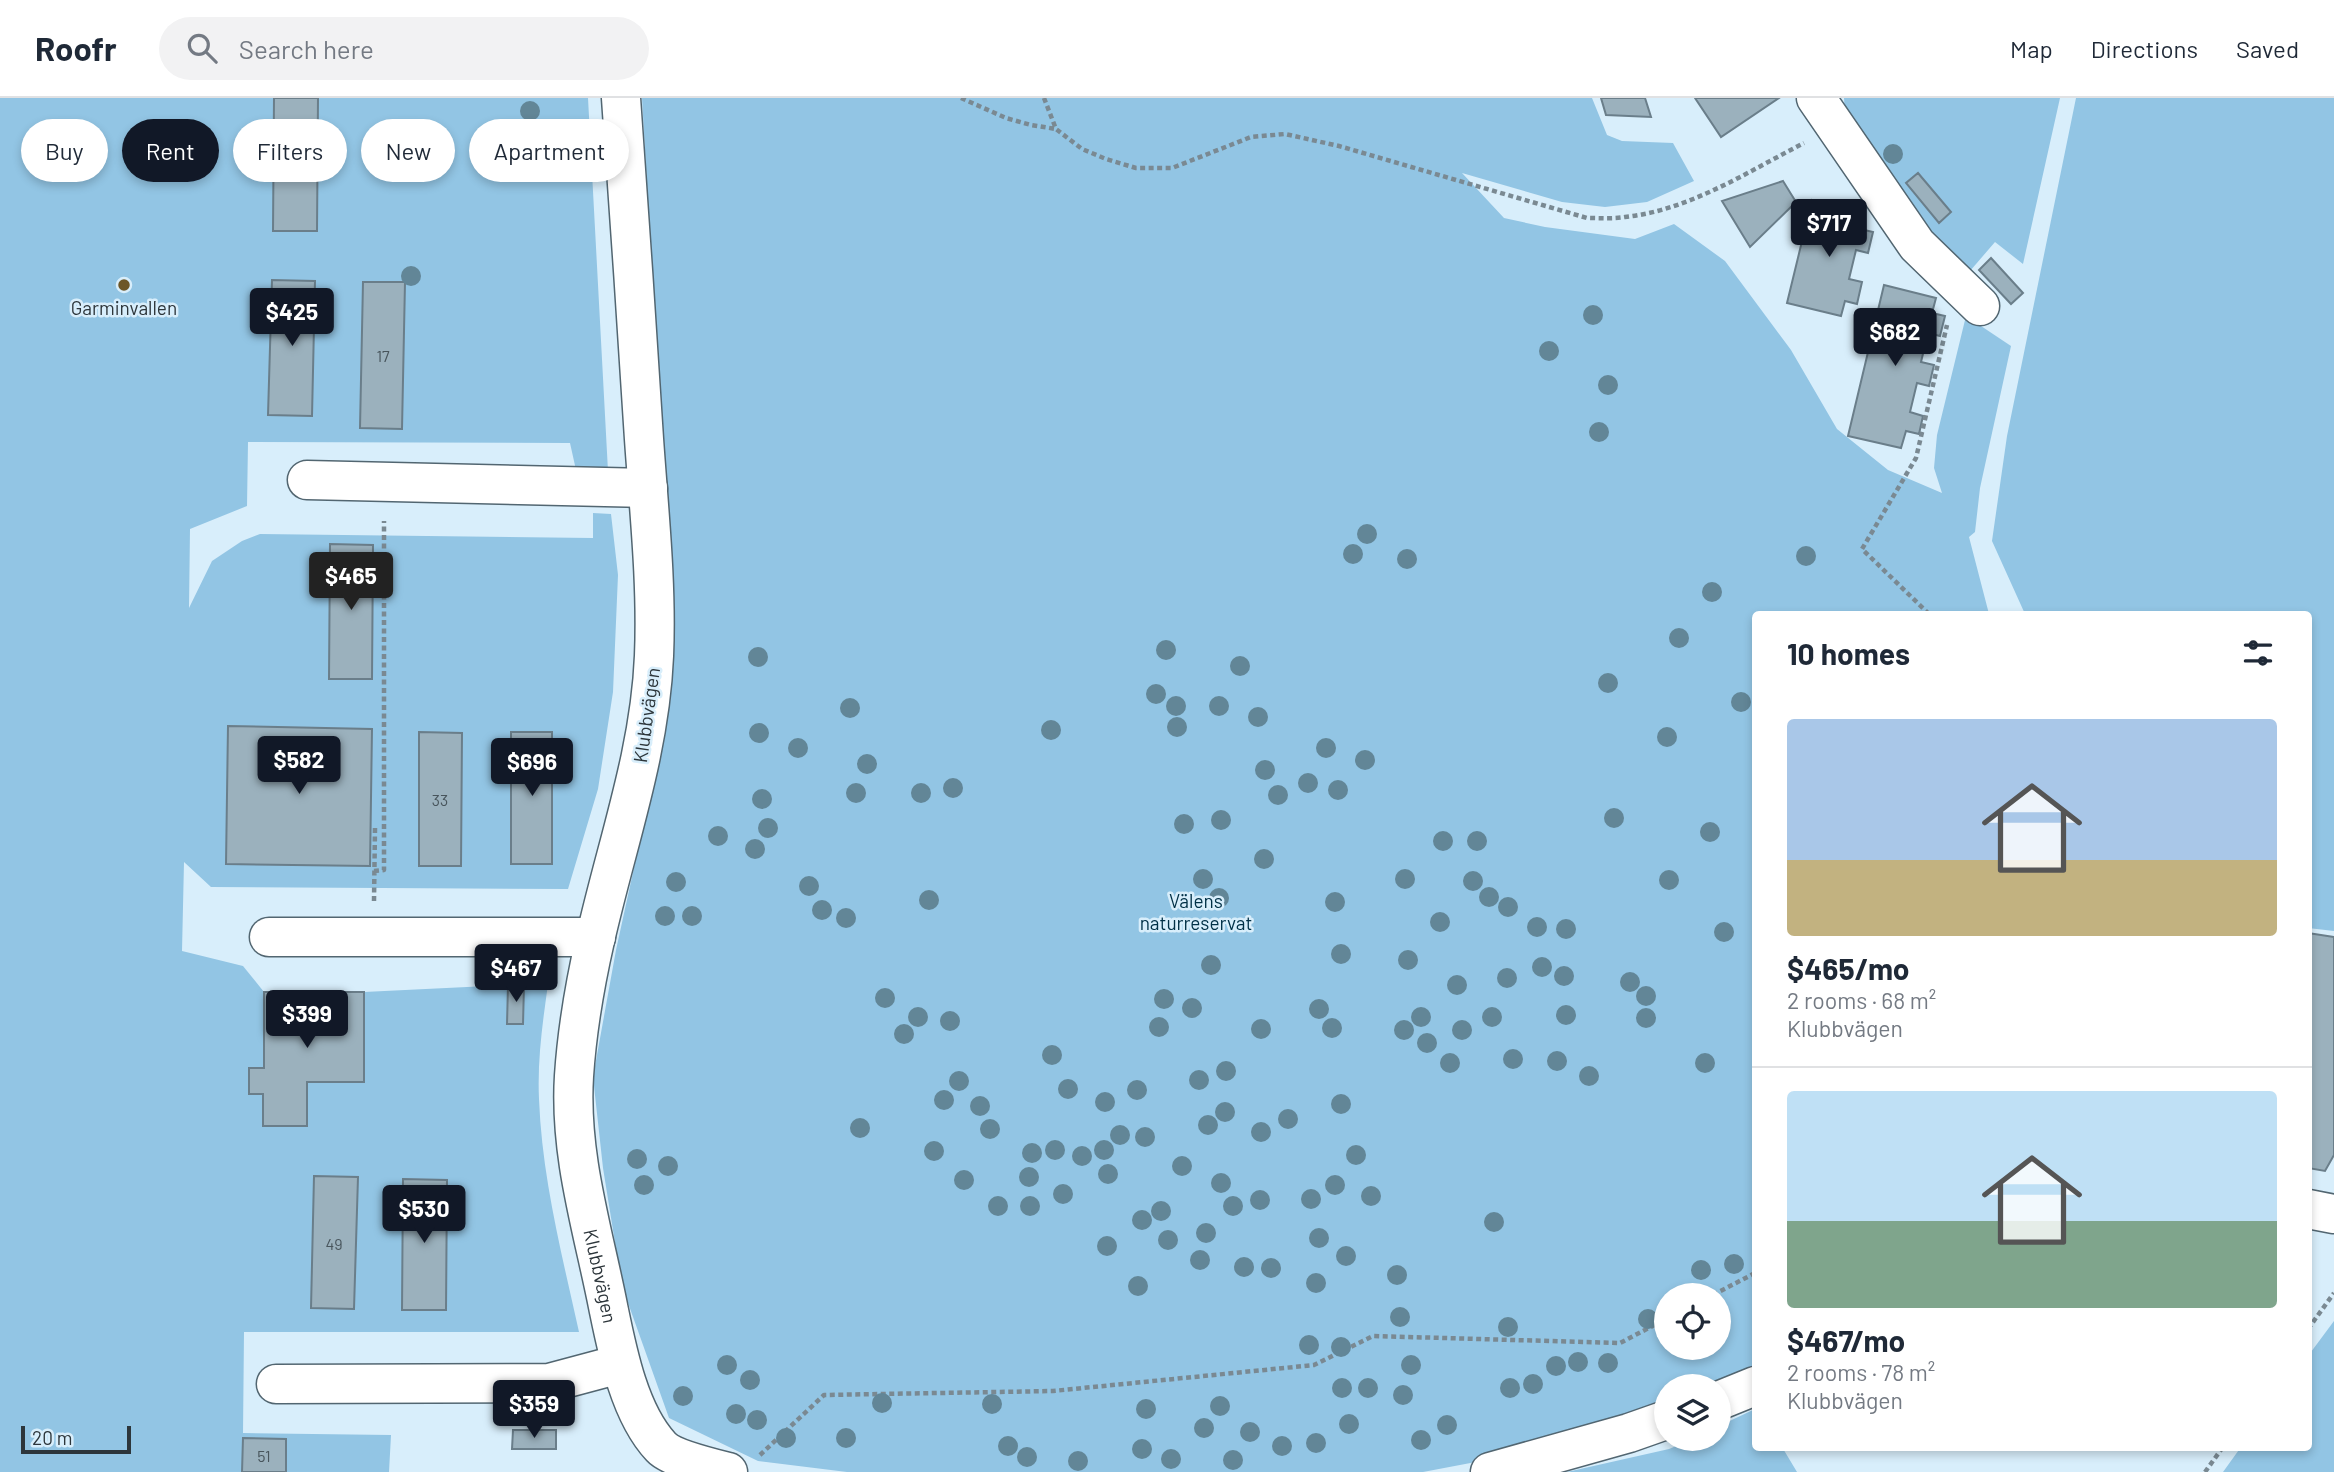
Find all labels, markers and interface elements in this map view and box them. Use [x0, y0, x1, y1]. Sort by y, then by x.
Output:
search box [159, 17, 649, 80]
text: Roofr [35, 28, 117, 68]
icon: search [183, 29, 221, 67]
text: Search here [239, 33, 374, 64]
text: Map [2010, 34, 2053, 63]
text: Directions [2091, 34, 2198, 63]
text: Saved [2236, 34, 2299, 63]
chip: Buy [21, 119, 108, 182]
chip: Rent [122, 119, 219, 182]
chip: Filters [233, 119, 347, 182]
chip: New [361, 119, 455, 182]
chip: Apartment [469, 119, 629, 182]
pin: $717 [1788, 200, 1870, 259]
text: $717 [1807, 208, 1851, 236]
marker: Garminvallen [116, 277, 132, 293]
pin: $425 [251, 288, 333, 348]
place label: Garminvallen [71, 296, 177, 319]
text: $425 [266, 297, 318, 325]
pin: $682 [1854, 308, 1936, 368]
text: $682 [1870, 317, 1920, 345]
house number: 17 [376, 346, 390, 365]
pin: $465 [310, 552, 392, 612]
text: $465 [325, 561, 377, 589]
icon: filters [2239, 634, 2277, 672]
text: 10 homes [1787, 635, 1910, 671]
street label: Klubbvägen [628, 666, 664, 764]
pin: $582 [258, 736, 340, 796]
pin: $696 [491, 738, 573, 798]
text: $582 [274, 745, 324, 773]
text: $696 [507, 747, 557, 775]
icon: home [1969, 765, 2095, 891]
house number: 33 [432, 790, 448, 809]
park label: Välens naturreservat [1140, 889, 1252, 934]
pin: $467 [475, 944, 557, 1004]
text: $465/mo [1787, 950, 1910, 986]
text: $467 [491, 953, 541, 981]
text: 2 rooms · 68 m² [1787, 986, 1936, 1014]
pin: $399 [266, 990, 348, 1050]
text: $399 [282, 999, 332, 1027]
text: Klubbvägen [1787, 1014, 1903, 1042]
icon: home [1969, 1137, 2095, 1263]
pin: $530 [383, 1186, 465, 1245]
text: $530 [398, 1194, 450, 1222]
street label: Klubbvägen [580, 1227, 623, 1325]
house number: 49 [325, 1234, 343, 1253]
map controls [1654, 1283, 1731, 1451]
button: locate [1654, 1283, 1731, 1360]
text: $467/mo [1787, 1322, 1905, 1358]
text: 2 rooms · 78 m² [1787, 1358, 1935, 1386]
button: layers [1654, 1374, 1731, 1451]
pin: $359 [493, 1380, 575, 1440]
text: Klubbvägen [1787, 1386, 1903, 1414]
text: $359 [509, 1389, 559, 1417]
scale bar [21, 1423, 131, 1455]
text: 20 m [32, 1426, 72, 1449]
house number: 51 [257, 1446, 271, 1465]

